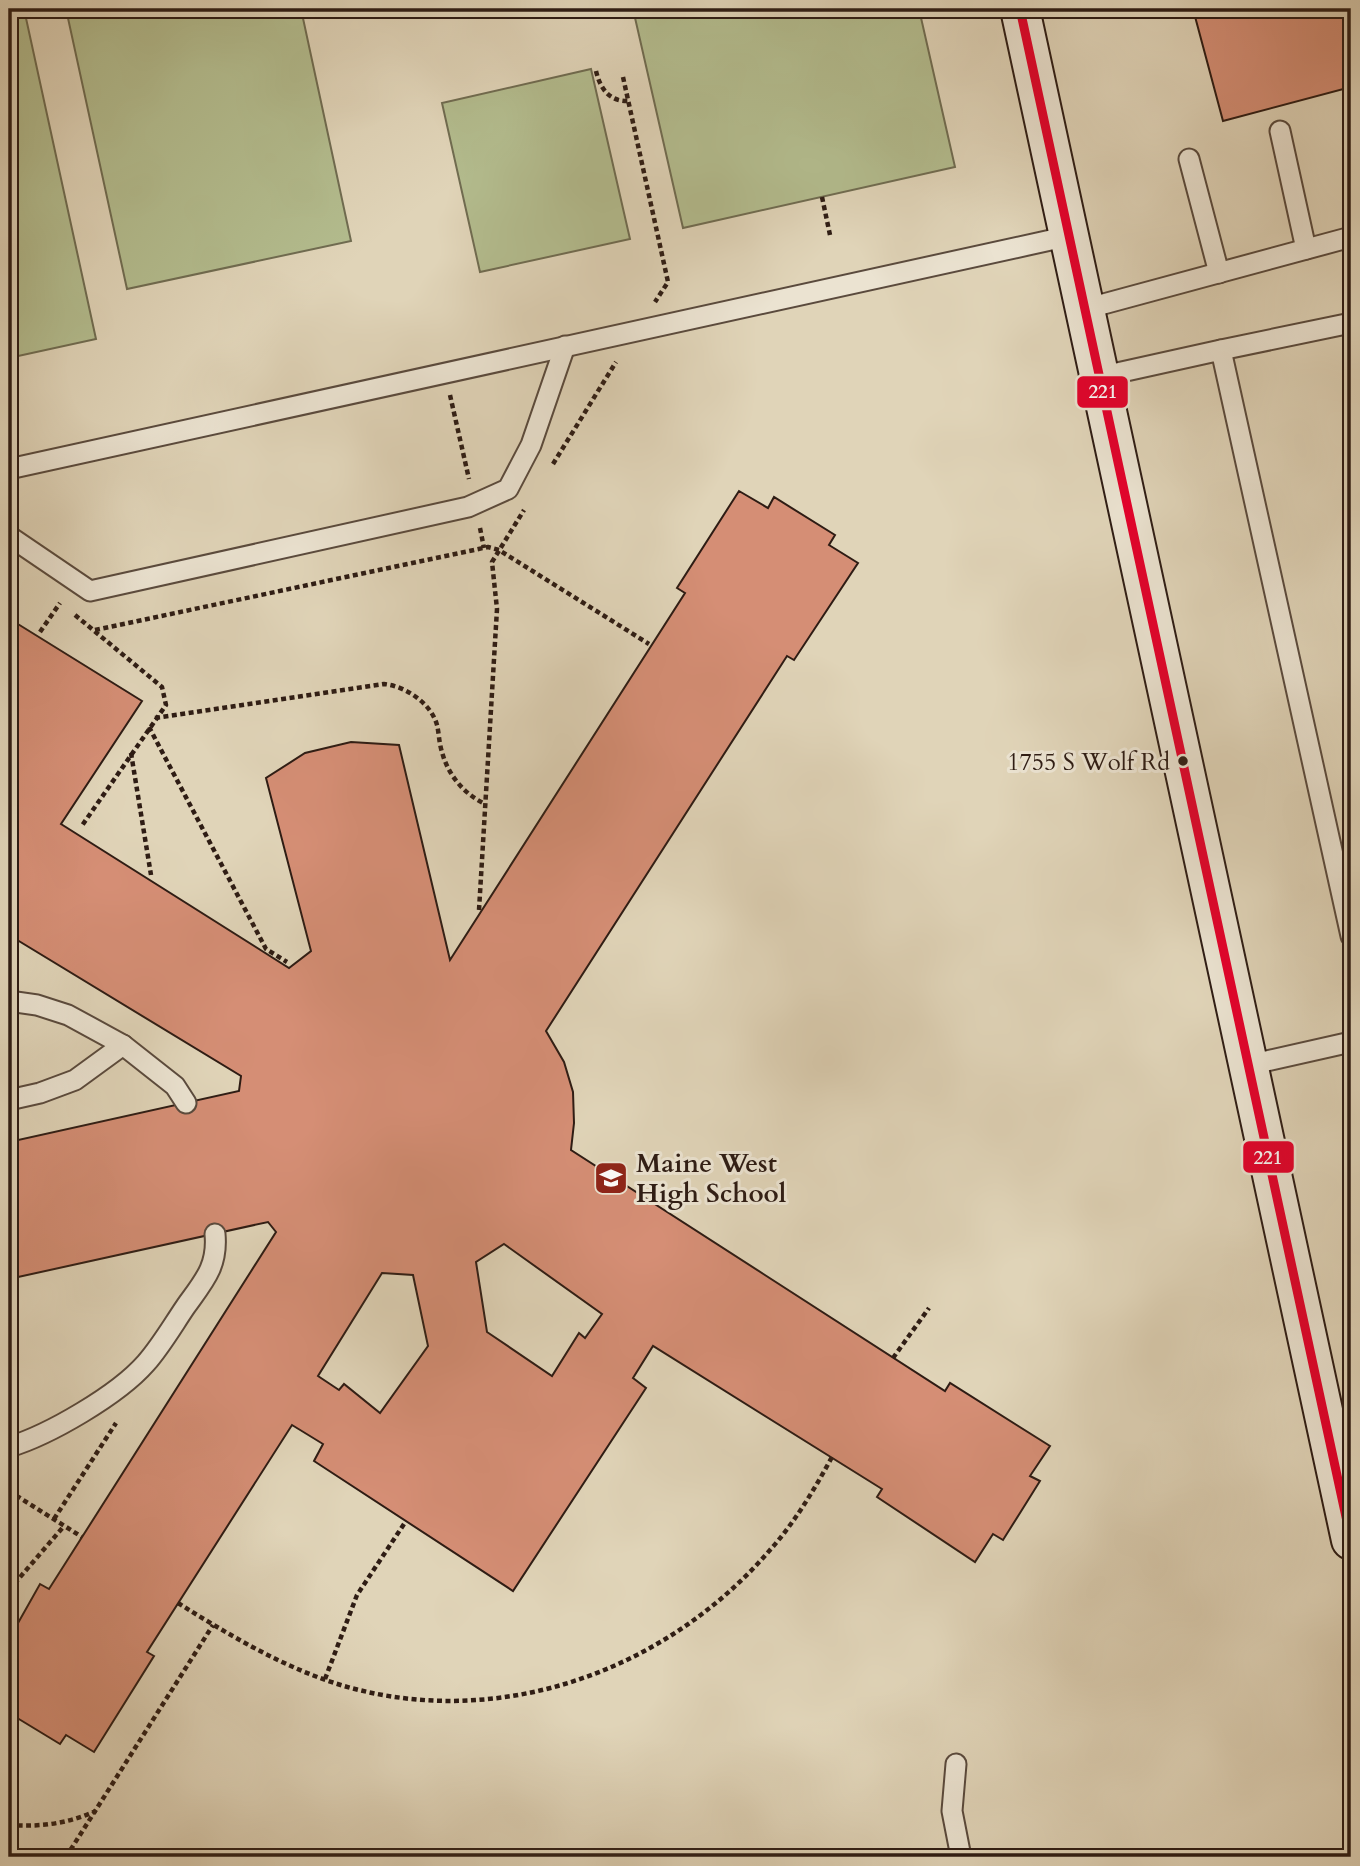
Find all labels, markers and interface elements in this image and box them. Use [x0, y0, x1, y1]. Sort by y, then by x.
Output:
line badge: 221 [1076, 375, 1129, 409]
text: 221 [1088, 379, 1118, 405]
place label: 1755 S Wolf Rd [1007, 746, 1170, 779]
marker: 1755 S Wolf Rd [1176, 754, 1190, 768]
line badge: 221 [1242, 1140, 1295, 1174]
text: 221 [1253, 1145, 1283, 1171]
place label: Maine West High School [636, 1146, 787, 1211]
school or university icon: Maine West High School [592, 1159, 630, 1197]

